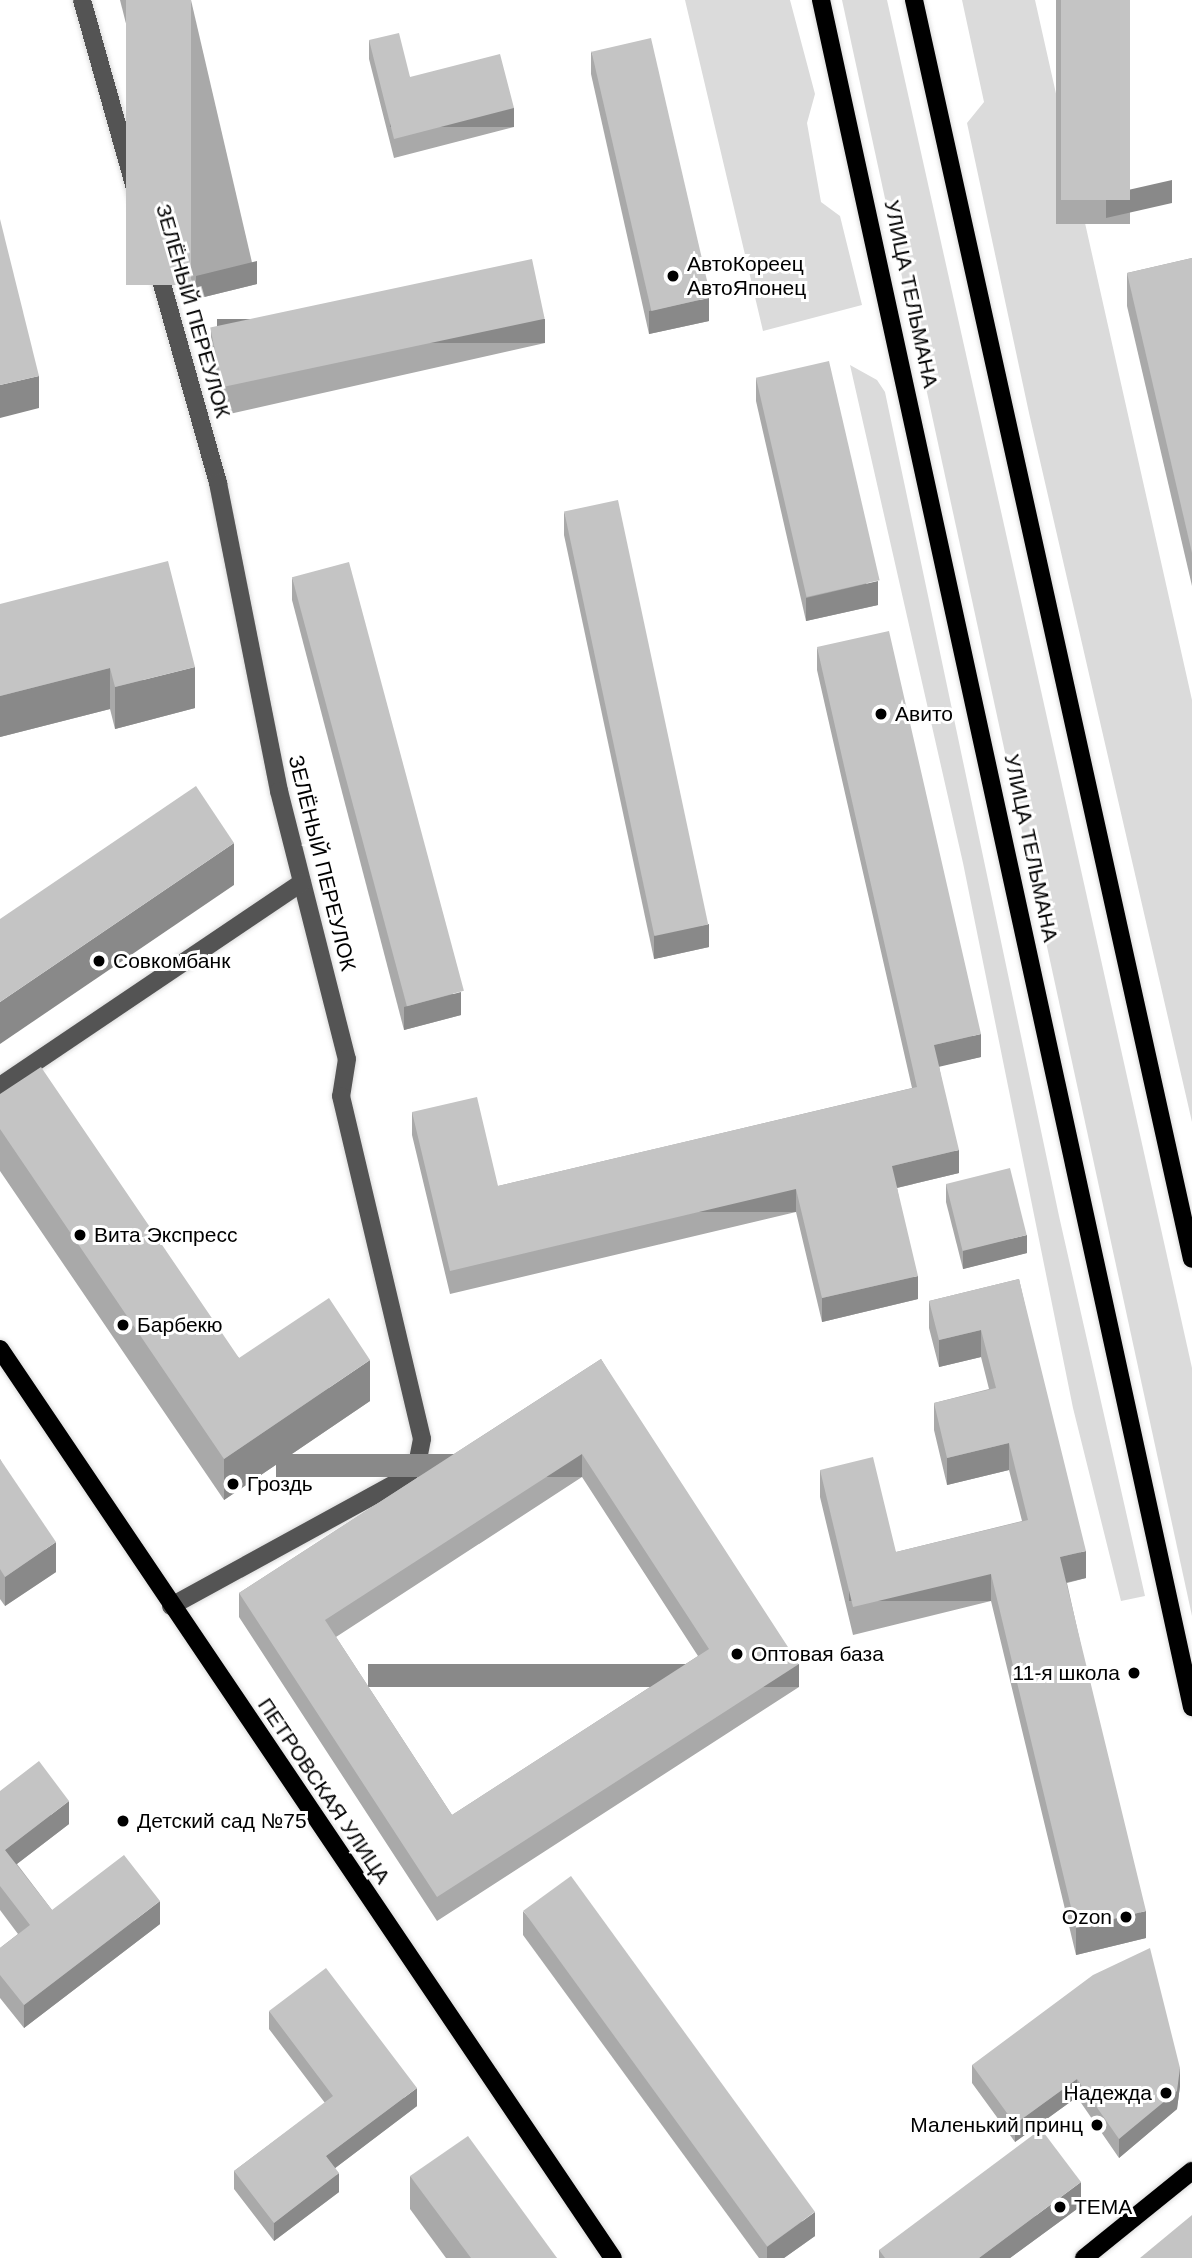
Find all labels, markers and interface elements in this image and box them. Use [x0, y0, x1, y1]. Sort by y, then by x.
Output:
street label: УЛИЦА ТЕЛЬМАНА [879, 198, 943, 390]
street label: ЗЕЛЁНЫЙ ПЕРЕУЛОК [150, 201, 236, 421]
place label: АвтоКореец АвтоЯпонец [687, 251, 806, 301]
marker: АвтоКореец АвтоЯпонец [665, 268, 681, 284]
place label: Авито [895, 701, 953, 727]
marker: Авито [873, 706, 889, 722]
street label: УЛИЦА ТЕЛЬМАНА [999, 752, 1063, 944]
street label: ЗЕЛЁНЫЙ ПЕРЕУЛОК [283, 753, 361, 973]
place label: Совкомбанк [113, 948, 230, 974]
marker: Совкомбанк [91, 953, 107, 969]
place label: Вита Экспресс [94, 1222, 237, 1248]
marker: Вита Экспресс [72, 1227, 88, 1243]
place label: Барбекю [137, 1312, 223, 1338]
marker: Барбекю [115, 1317, 131, 1333]
place label: Гроздь [247, 1471, 313, 1497]
marker: Гроздь [225, 1476, 241, 1492]
place label: Оптовая база [751, 1641, 884, 1667]
marker: Оптовая база [729, 1646, 745, 1662]
place label: 11-я школа [1013, 1660, 1120, 1686]
marker: 11-я школа [1126, 1665, 1142, 1681]
street label: ПЕТРОВСКАЯ УЛИЦА [252, 1693, 396, 1889]
place label: Детский сад №75 [137, 1808, 307, 1834]
marker: Детский сад №75 [115, 1813, 131, 1829]
place label: Ozon [1062, 1904, 1112, 1930]
marker: Ozon [1118, 1909, 1134, 1925]
place label: Надежда [1063, 2080, 1152, 2106]
marker: Надежда [1158, 2085, 1174, 2101]
place label: Маленький принц [910, 2112, 1083, 2138]
marker: Маленький принц [1089, 2117, 1105, 2133]
place label: ТЕМА [1074, 2194, 1132, 2220]
marker: ТЕМА [1052, 2199, 1068, 2215]

